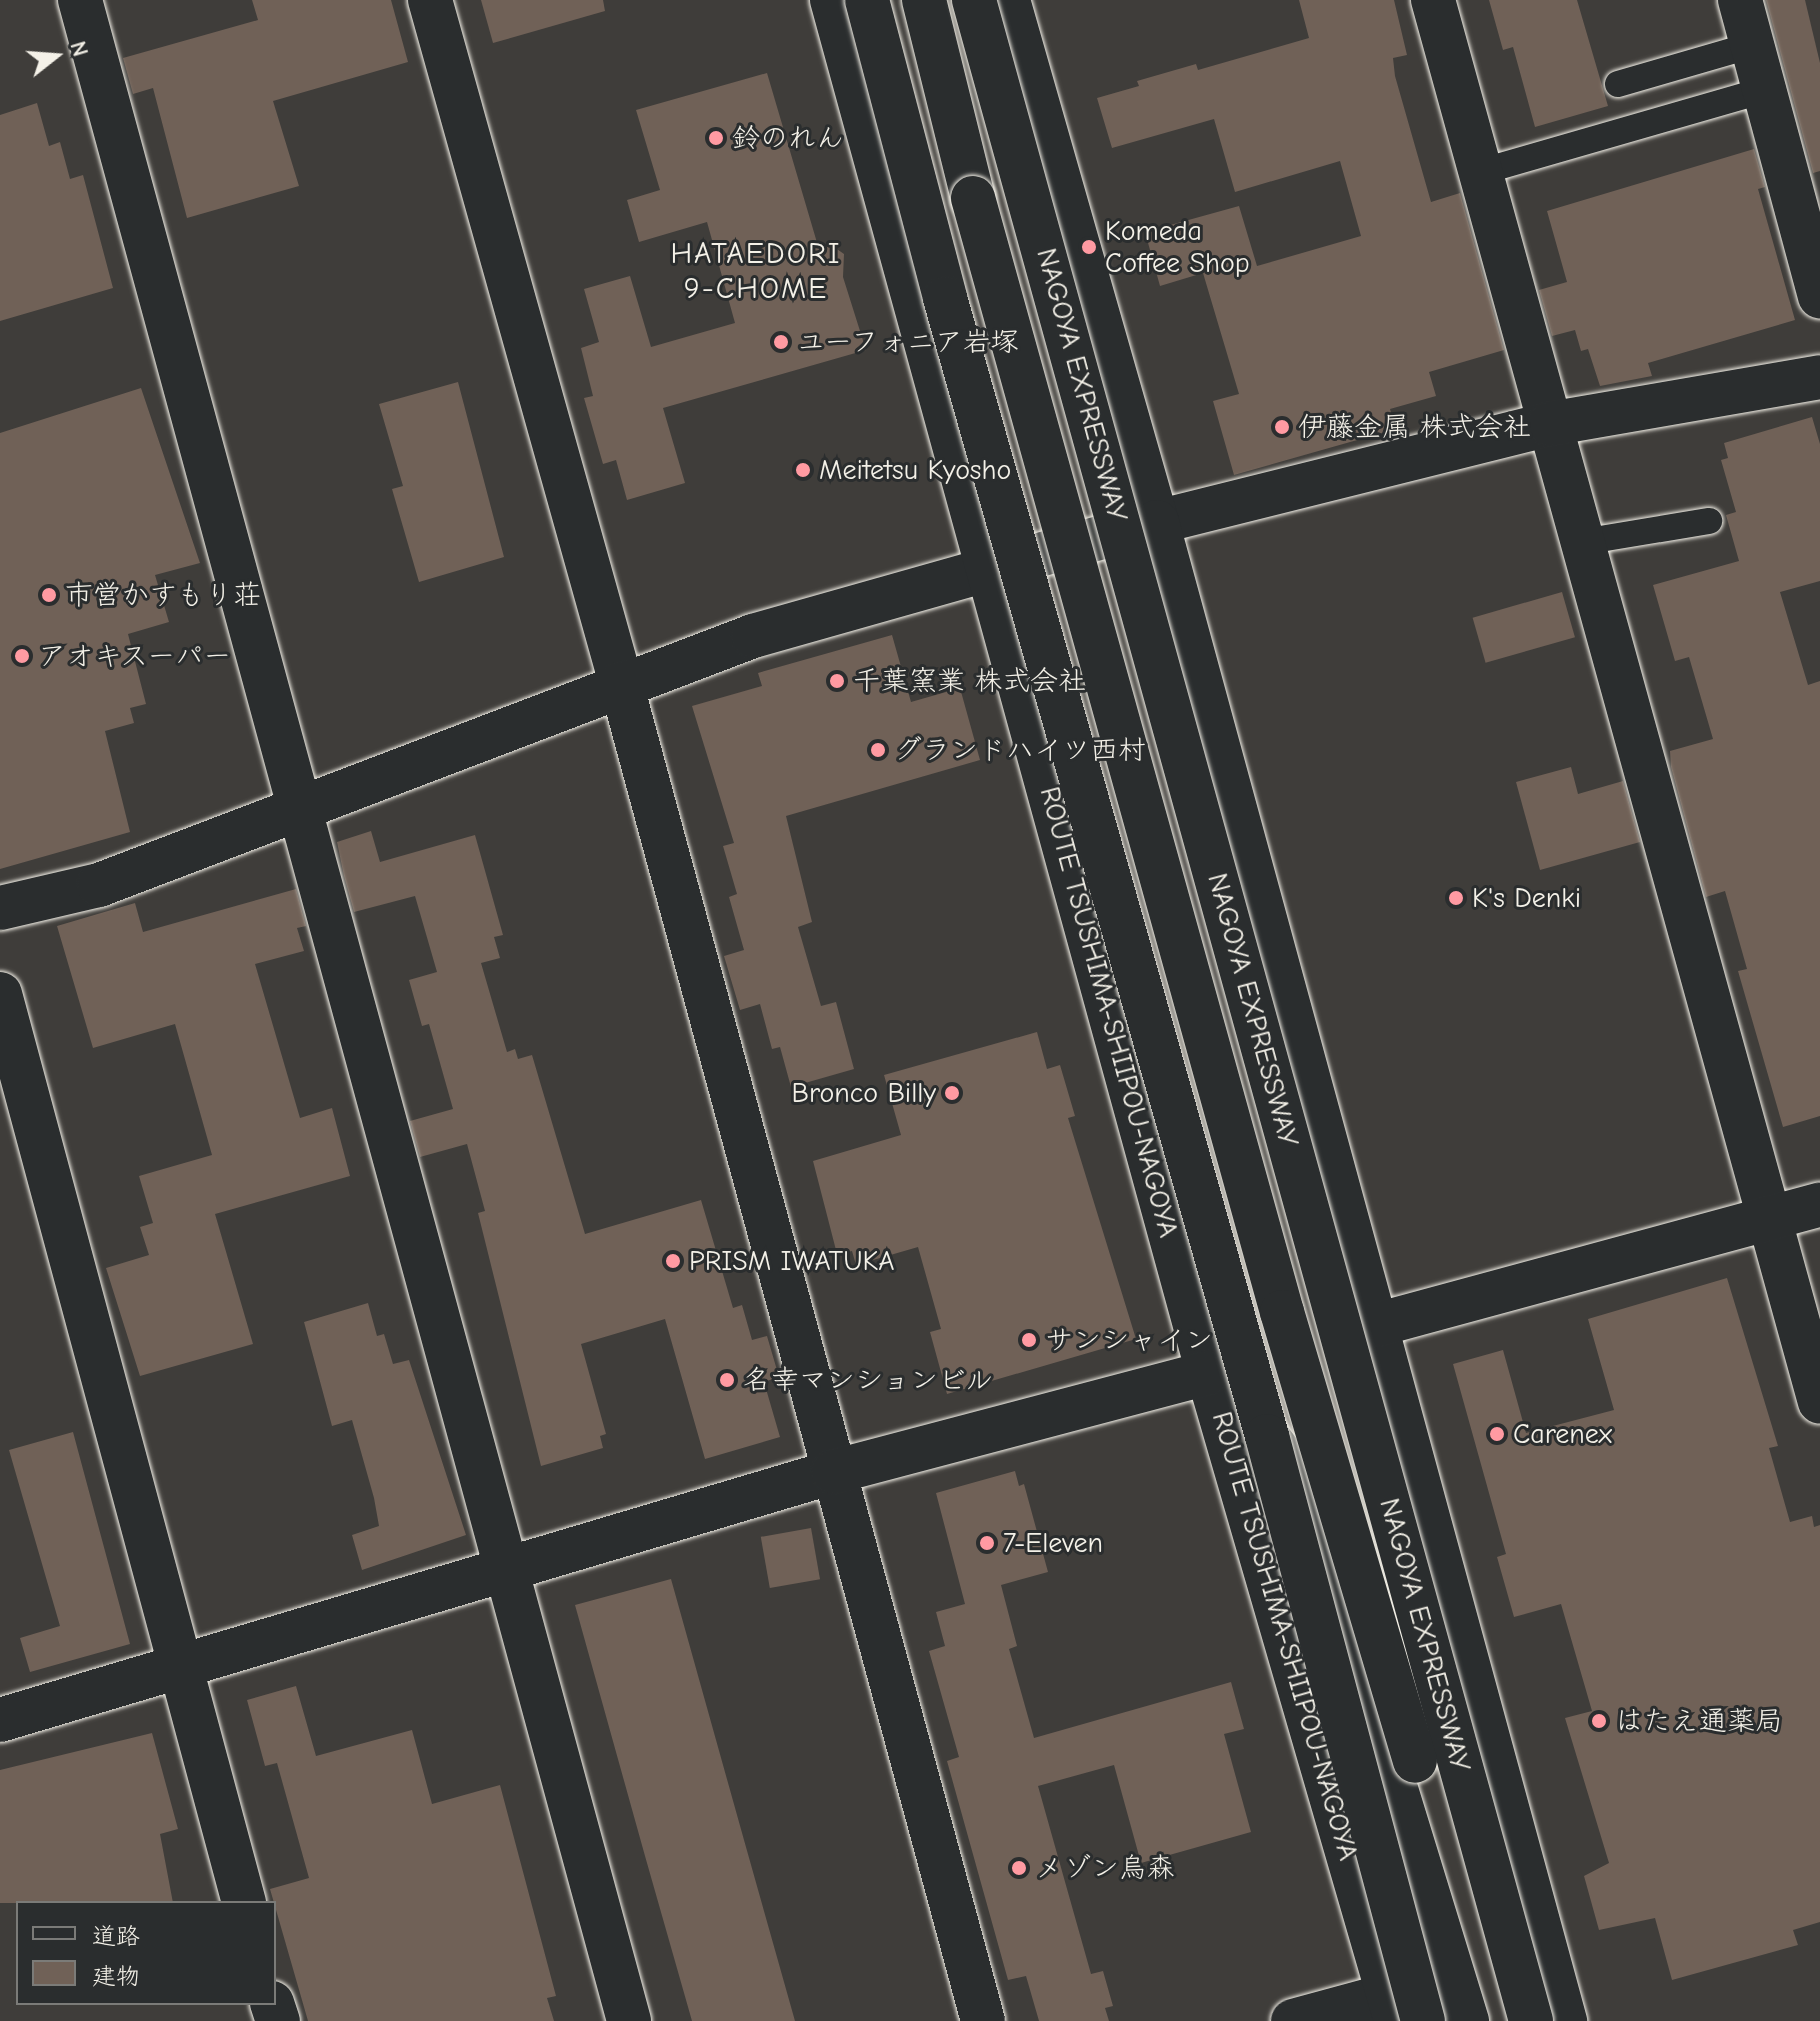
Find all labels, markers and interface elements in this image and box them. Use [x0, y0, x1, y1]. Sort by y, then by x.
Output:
north arrow [16, 16, 96, 96]
text: N [64, 38, 93, 60]
place label: 鈴のれん [732, 121, 844, 155]
marker: 鈴のれん [707, 129, 725, 147]
place label: Komeda Coffee Shop [1105, 214, 1250, 280]
district label: HATAEDORI 9-CHOME [670, 236, 842, 306]
marker: Komeda Coffee Shop [1080, 238, 1098, 256]
street label: NAGOYA EXPRESSWAY [1029, 245, 1135, 525]
place label: ユーフォニア岩塚 [797, 325, 1020, 359]
marker: ユーフォニア岩塚 [772, 333, 790, 351]
place label: 伊藤金属 株式会社 [1298, 410, 1531, 444]
marker: 伊藤金属 株式会社 [1273, 418, 1291, 436]
place label: Meitetsu Kyosho [819, 453, 1011, 487]
marker: Meitetsu Kyosho [794, 461, 812, 479]
place label: 市営かすもり荘 [65, 578, 261, 612]
marker: 市営かすもり荘 [40, 586, 58, 604]
place label: アオキスーパー [38, 639, 233, 673]
marker: アオキスーパー [13, 647, 31, 665]
place label: 千葉窯業 株式会社 [853, 664, 1086, 698]
marker: 千葉窯業 株式会社 [828, 672, 846, 690]
place label: グランドハイツ西村 [894, 733, 1146, 767]
marker: グランドハイツ西村 [869, 741, 887, 759]
street label: ROUTE TSUSHIMA-SHIIPOU-NAGOYA [1033, 783, 1185, 1241]
street label: NAGOYA EXPRESSWAY [1200, 870, 1306, 1150]
place label: K's Denki [1472, 881, 1581, 915]
marker: K's Denki [1447, 889, 1465, 907]
place label: Bronco Billy [792, 1076, 936, 1110]
marker: Bronco Billy [943, 1084, 961, 1102]
place label: PRISM IWATUKA [689, 1244, 894, 1278]
marker: PRISM IWATUKA [664, 1252, 682, 1270]
place label: サンシャイン [1045, 1323, 1213, 1357]
marker: サンシャイン [1020, 1331, 1038, 1349]
place label: 名幸マンションビル [743, 1363, 995, 1397]
marker: 名幸マンションビル [718, 1371, 736, 1389]
street label: ROUTE TSUSHIMA-SHIIPOU-NAGOYA [1205, 1408, 1365, 1864]
place label: Carenex [1513, 1417, 1612, 1451]
marker: Carenex [1488, 1425, 1506, 1443]
street label: NAGOYA EXPRESSWAY [1372, 1495, 1478, 1775]
place label: 7-Eleven [1003, 1526, 1103, 1560]
marker: 7-Eleven [978, 1534, 996, 1552]
place label: はたえ通薬局 [1615, 1704, 1783, 1738]
marker: はたえ通薬局 [1590, 1712, 1608, 1730]
place label: メゾン烏森 [1035, 1851, 1175, 1885]
marker: メゾン烏森 [1010, 1859, 1028, 1877]
legend [16, 1901, 276, 2005]
text: 道路 [92, 1922, 140, 1950]
text: 建物 [92, 1962, 140, 1990]

